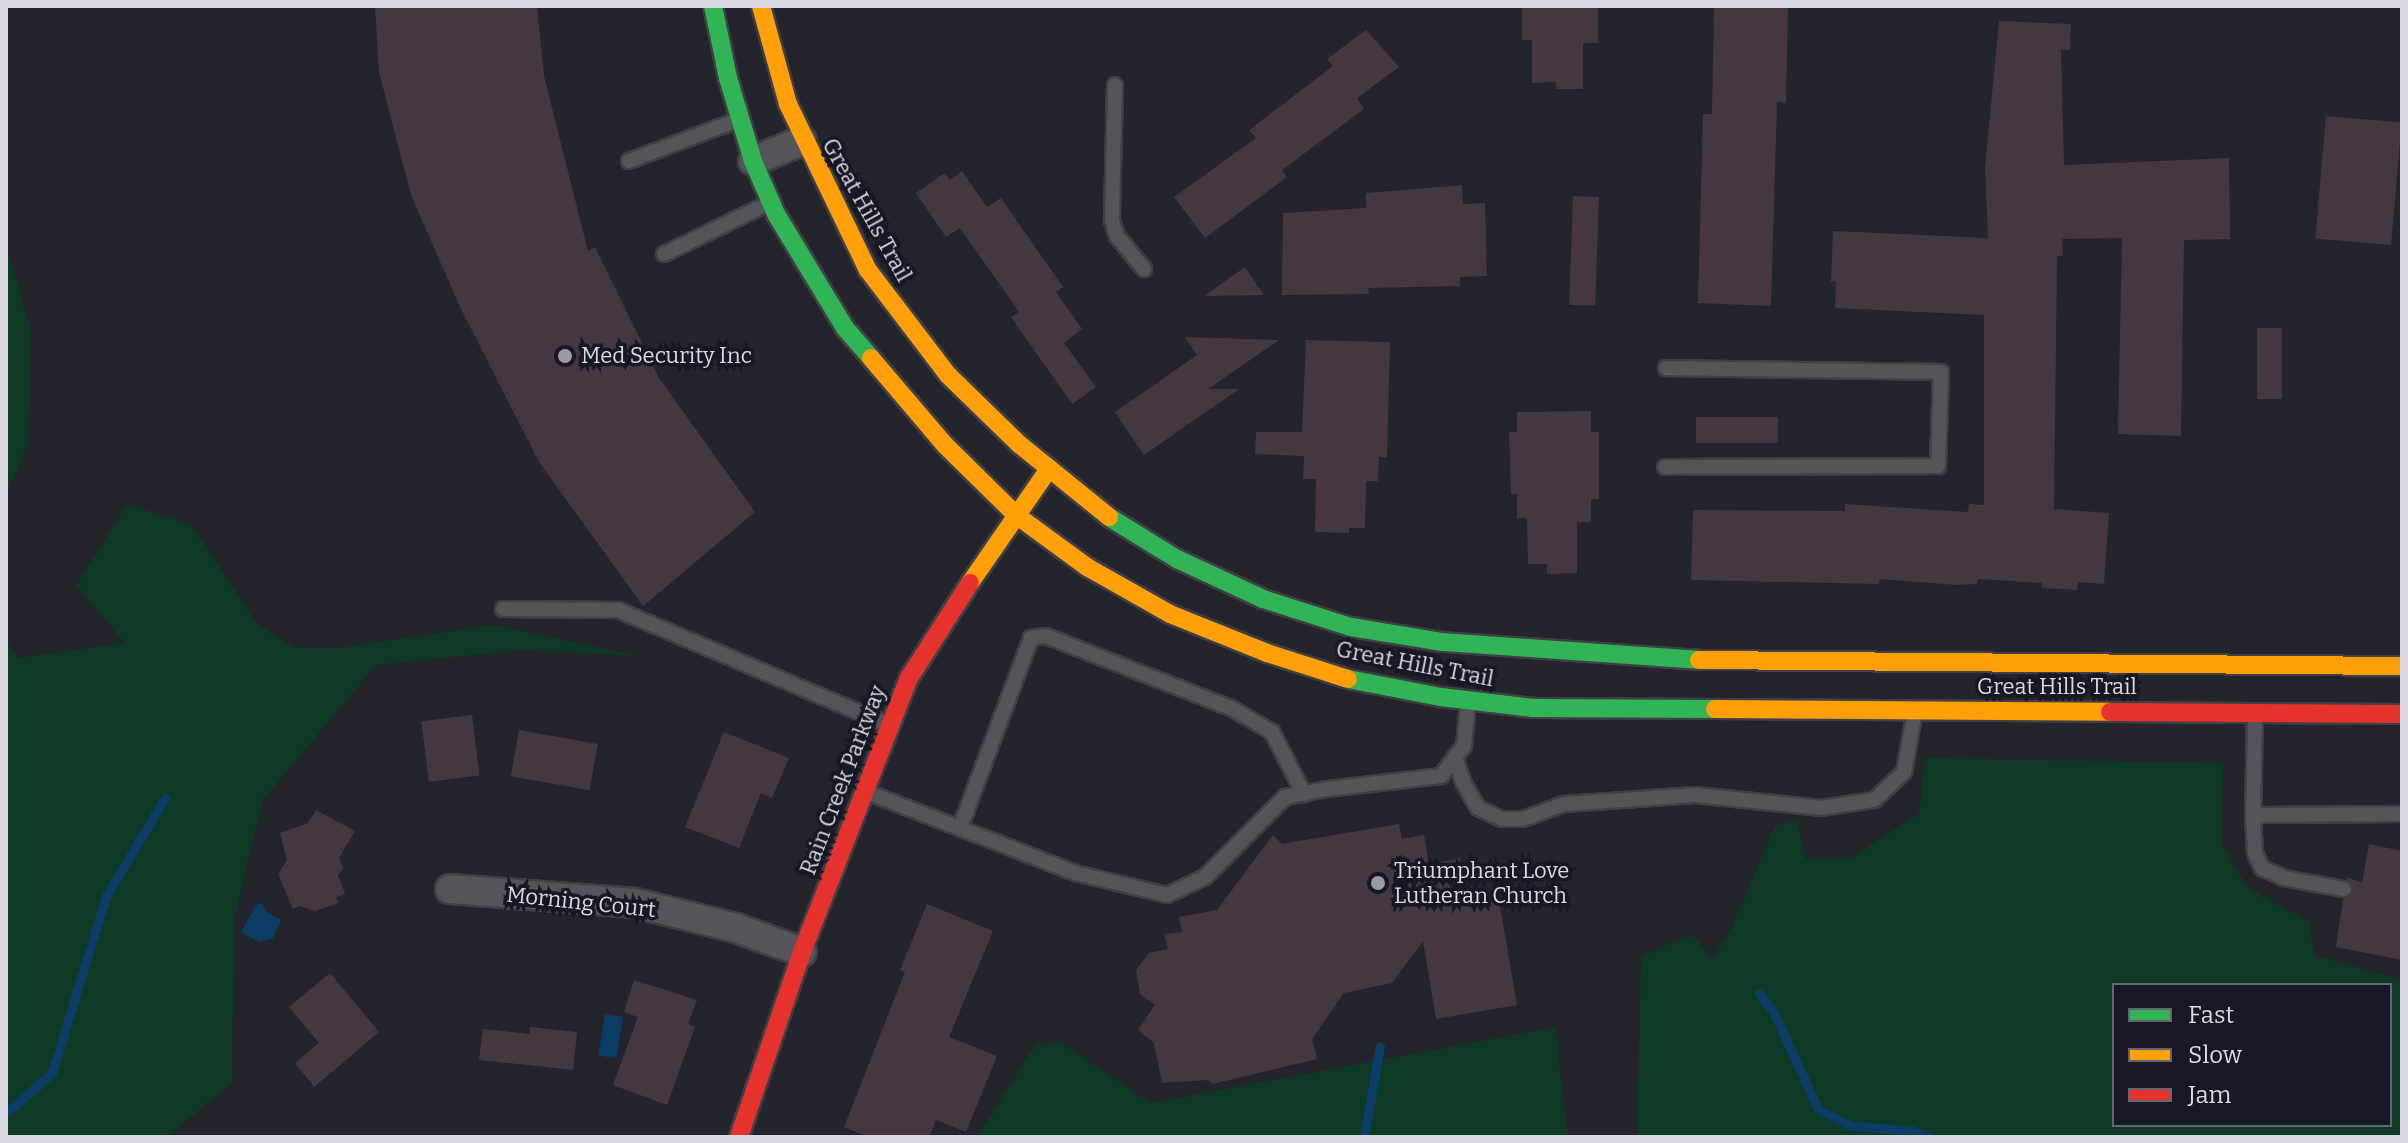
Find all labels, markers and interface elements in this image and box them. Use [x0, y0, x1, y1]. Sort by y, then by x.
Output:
street label: Great Hills Trail [817, 134, 917, 286]
place label: Med Security Inc [581, 343, 752, 369]
marker: Med Security Inc [556, 347, 574, 365]
street label: Great Hills Trail [1334, 636, 1496, 692]
street label: Great Hills Trail [1977, 674, 2137, 700]
street label: Rain Creek Parkway [795, 681, 891, 879]
place label: Triumphant Love Lutheran Church [1394, 857, 1569, 908]
marker: Triumphant Love Lutheran Church [1369, 874, 1387, 892]
street label: Morning Court [505, 881, 657, 923]
legend [2112, 983, 2392, 1127]
text: Fast [2188, 1001, 2234, 1029]
text: Slow [2188, 1041, 2242, 1069]
text: Jam [2188, 1081, 2231, 1109]

